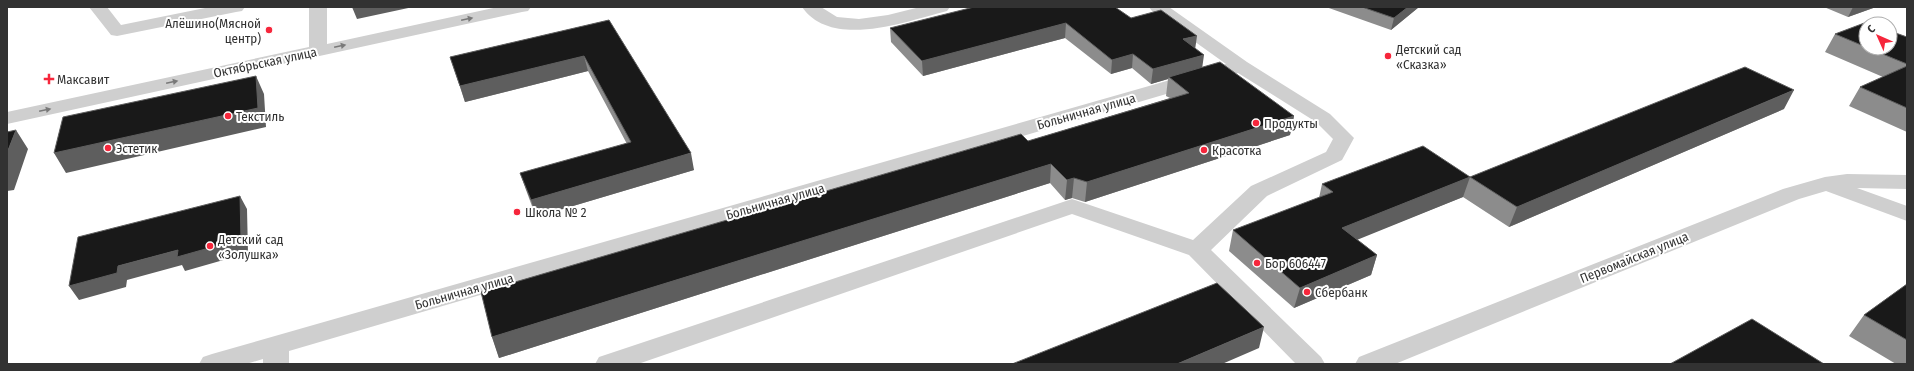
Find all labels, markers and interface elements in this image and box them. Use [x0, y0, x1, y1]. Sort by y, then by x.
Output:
one-way arrow [461, 15, 474, 21]
place label: Алёшино(Мясной центр) [165, 16, 261, 46]
north arrow [1858, 16, 1898, 56]
text: С [1865, 22, 1878, 36]
marker: Алёшино(Мясной центр) [264, 25, 274, 35]
place label: Детский сад «Сказка» [1395, 42, 1462, 72]
one-way arrow [334, 43, 346, 49]
street label: Октябрьская улица [212, 44, 318, 81]
marker: Детский сад «Сказка» [1383, 51, 1393, 61]
place label: Максавит [57, 72, 110, 87]
marker: Максавит [44, 74, 54, 84]
one-way arrow [166, 79, 178, 85]
street label: Больничная улица [1035, 90, 1137, 133]
one-way arrow [39, 106, 51, 112]
place label: Текстиль [236, 109, 284, 124]
marker: Текстиль [223, 111, 233, 121]
place label: Продукты [1264, 116, 1318, 131]
marker: Продукты [1251, 118, 1261, 128]
place label: Эстетик [116, 141, 157, 156]
marker: Эстетик [103, 143, 113, 153]
place label: Красотка [1212, 143, 1262, 158]
marker: Красотка [1199, 145, 1209, 155]
street label: Больничная улица [724, 180, 826, 223]
place label: Школа № 2 [525, 205, 587, 220]
marker: Школа № 2 [512, 207, 522, 217]
street label: Первомайская улица [1578, 229, 1691, 286]
place label: Детский сад «Золушка» [217, 232, 284, 262]
marker: Детский сад «Золушка» [205, 241, 215, 251]
place label: Бор 606447 [1265, 256, 1326, 271]
marker: Бор 606447 [1252, 258, 1262, 268]
street label: Больничная улица [413, 270, 515, 313]
place label: Сбербанк [1315, 285, 1368, 300]
marker: Сбербанк [1302, 287, 1312, 297]

